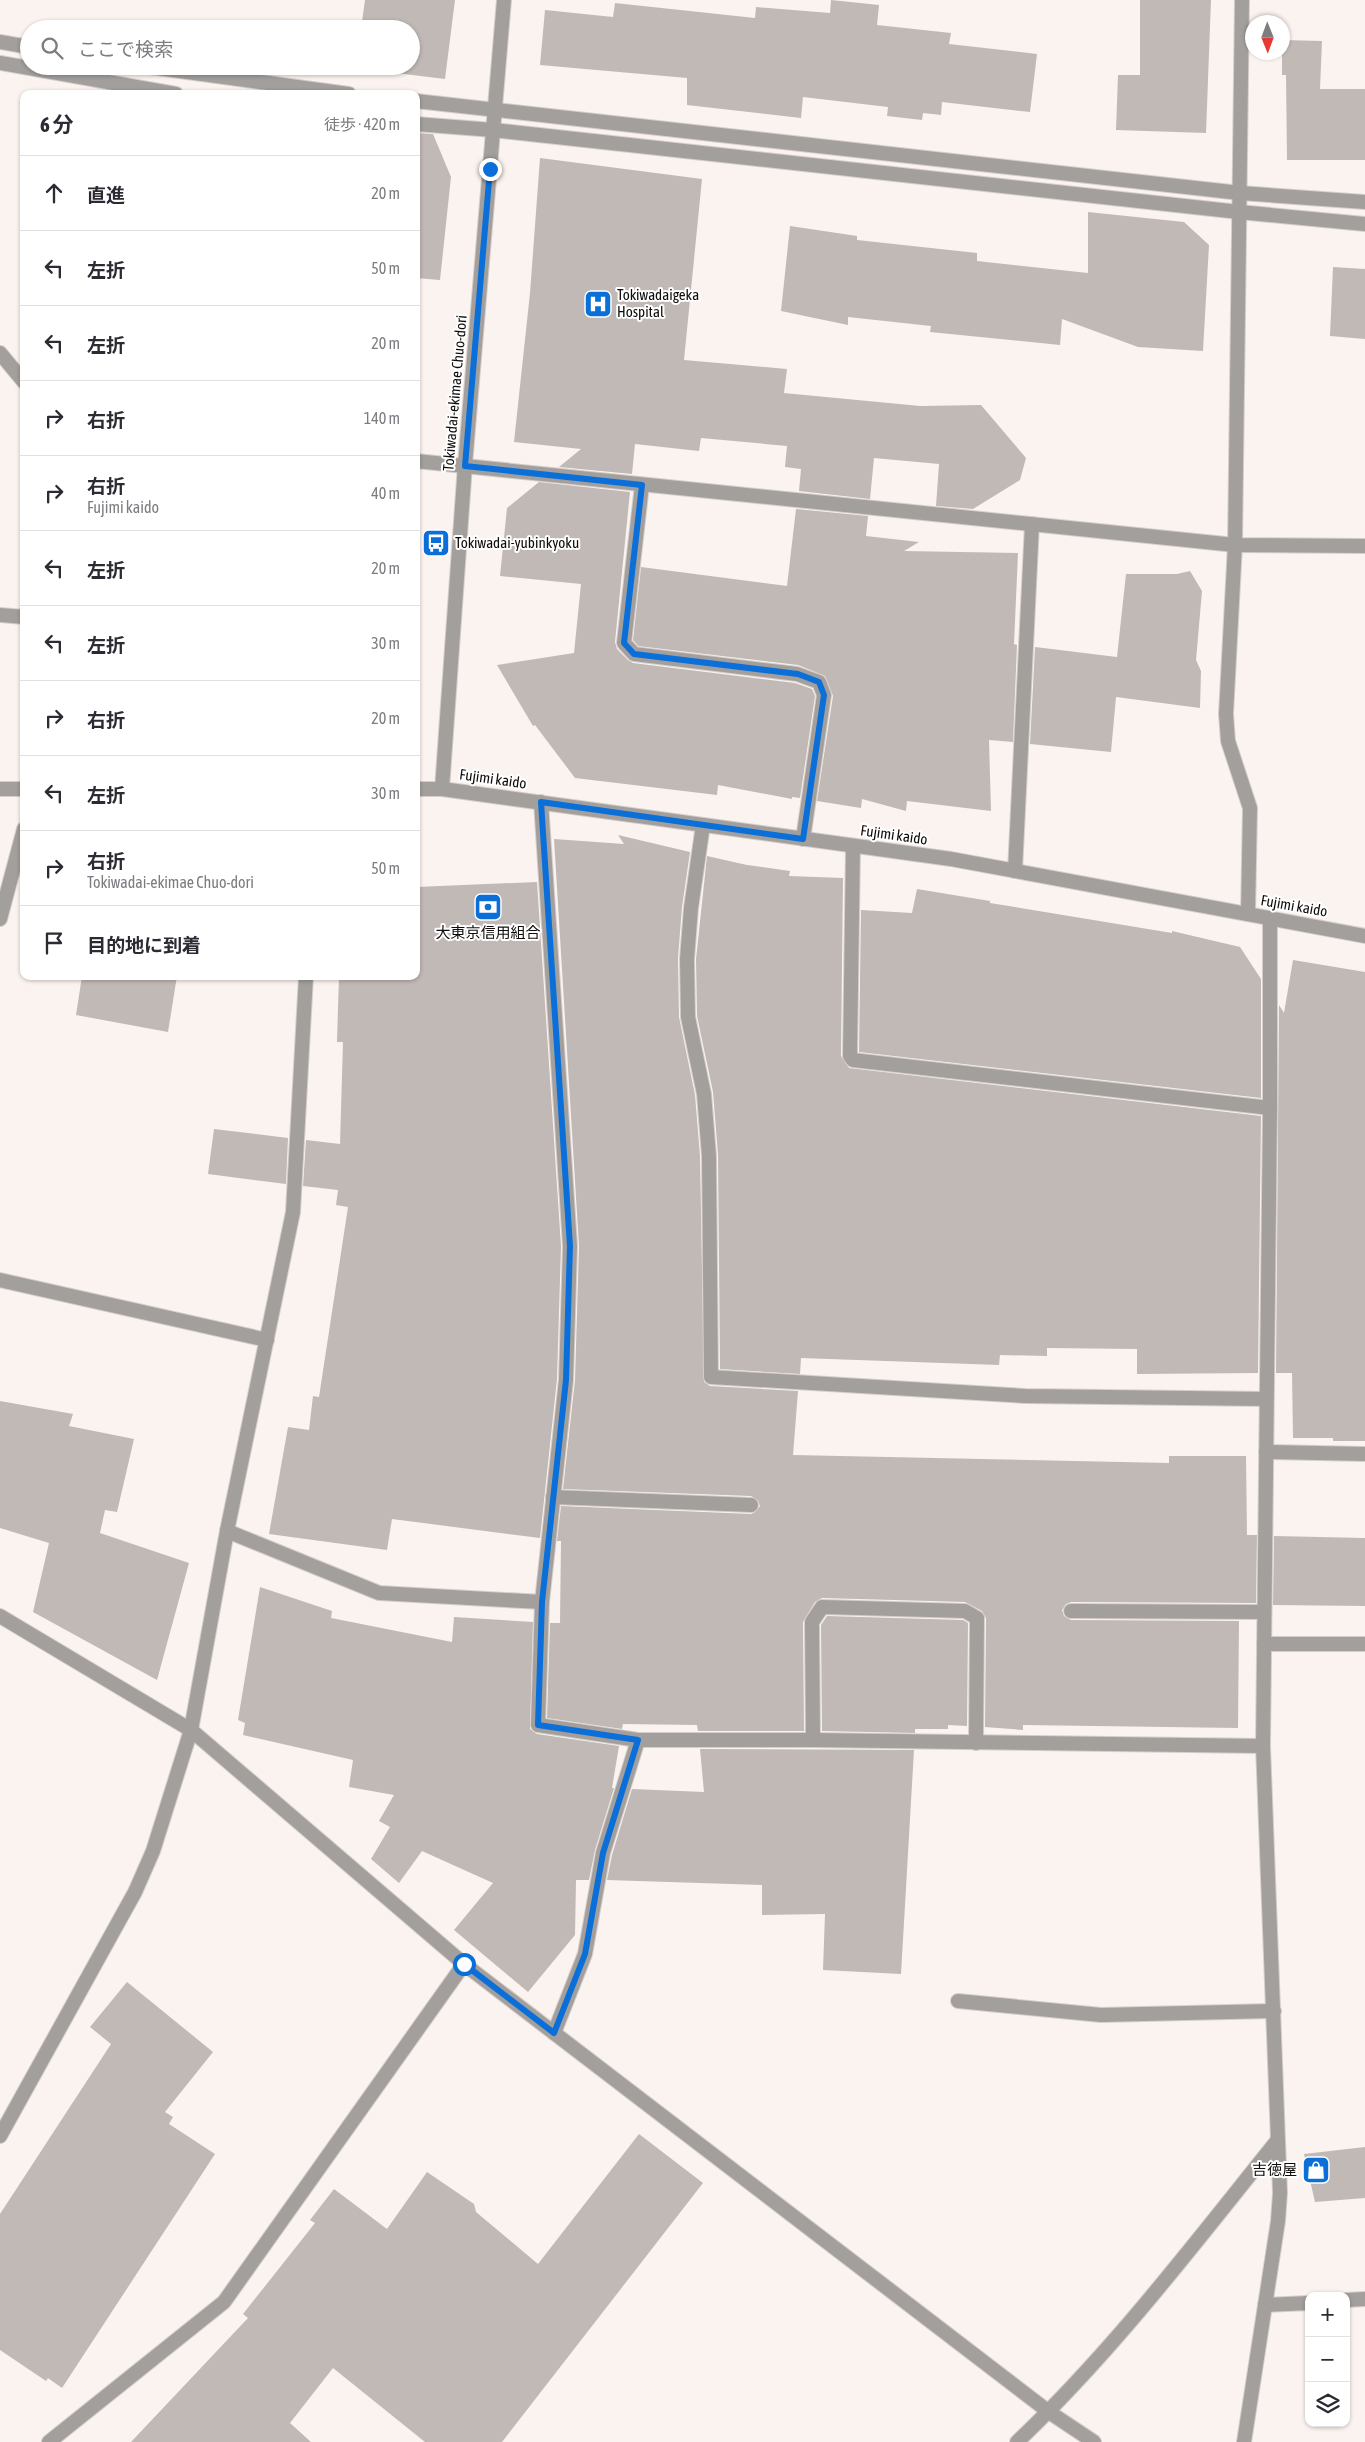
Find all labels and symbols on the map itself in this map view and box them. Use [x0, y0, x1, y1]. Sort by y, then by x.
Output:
north arrow [1245, 15, 1290, 60]
route end [479, 158, 502, 181]
place label: Tokiwadaigeka Hospital [617, 286, 699, 320]
hospital icon: Tokiwadaigeka Hospital [583, 289, 613, 319]
street label: Tokiwadai-ekimae Chuo-dori [439, 314, 470, 472]
bus stop icon: Tokiwadai-yubinkyoku [421, 528, 451, 558]
place label: Tokiwadai-yubinkyoku [455, 534, 579, 551]
street label: Fujimi kaido [458, 765, 528, 792]
street label: Fujimi kaido [859, 821, 929, 848]
street label: Fujimi kaido [1259, 891, 1329, 920]
bank icon: 大東京信用組合 [473, 892, 503, 922]
place label: 大東京信用組合 [435, 924, 541, 941]
route start [453, 1953, 476, 1976]
shop icon: 吉徳屋 [1301, 2155, 1331, 2185]
place label: 吉徳屋 [1252, 2161, 1297, 2178]

